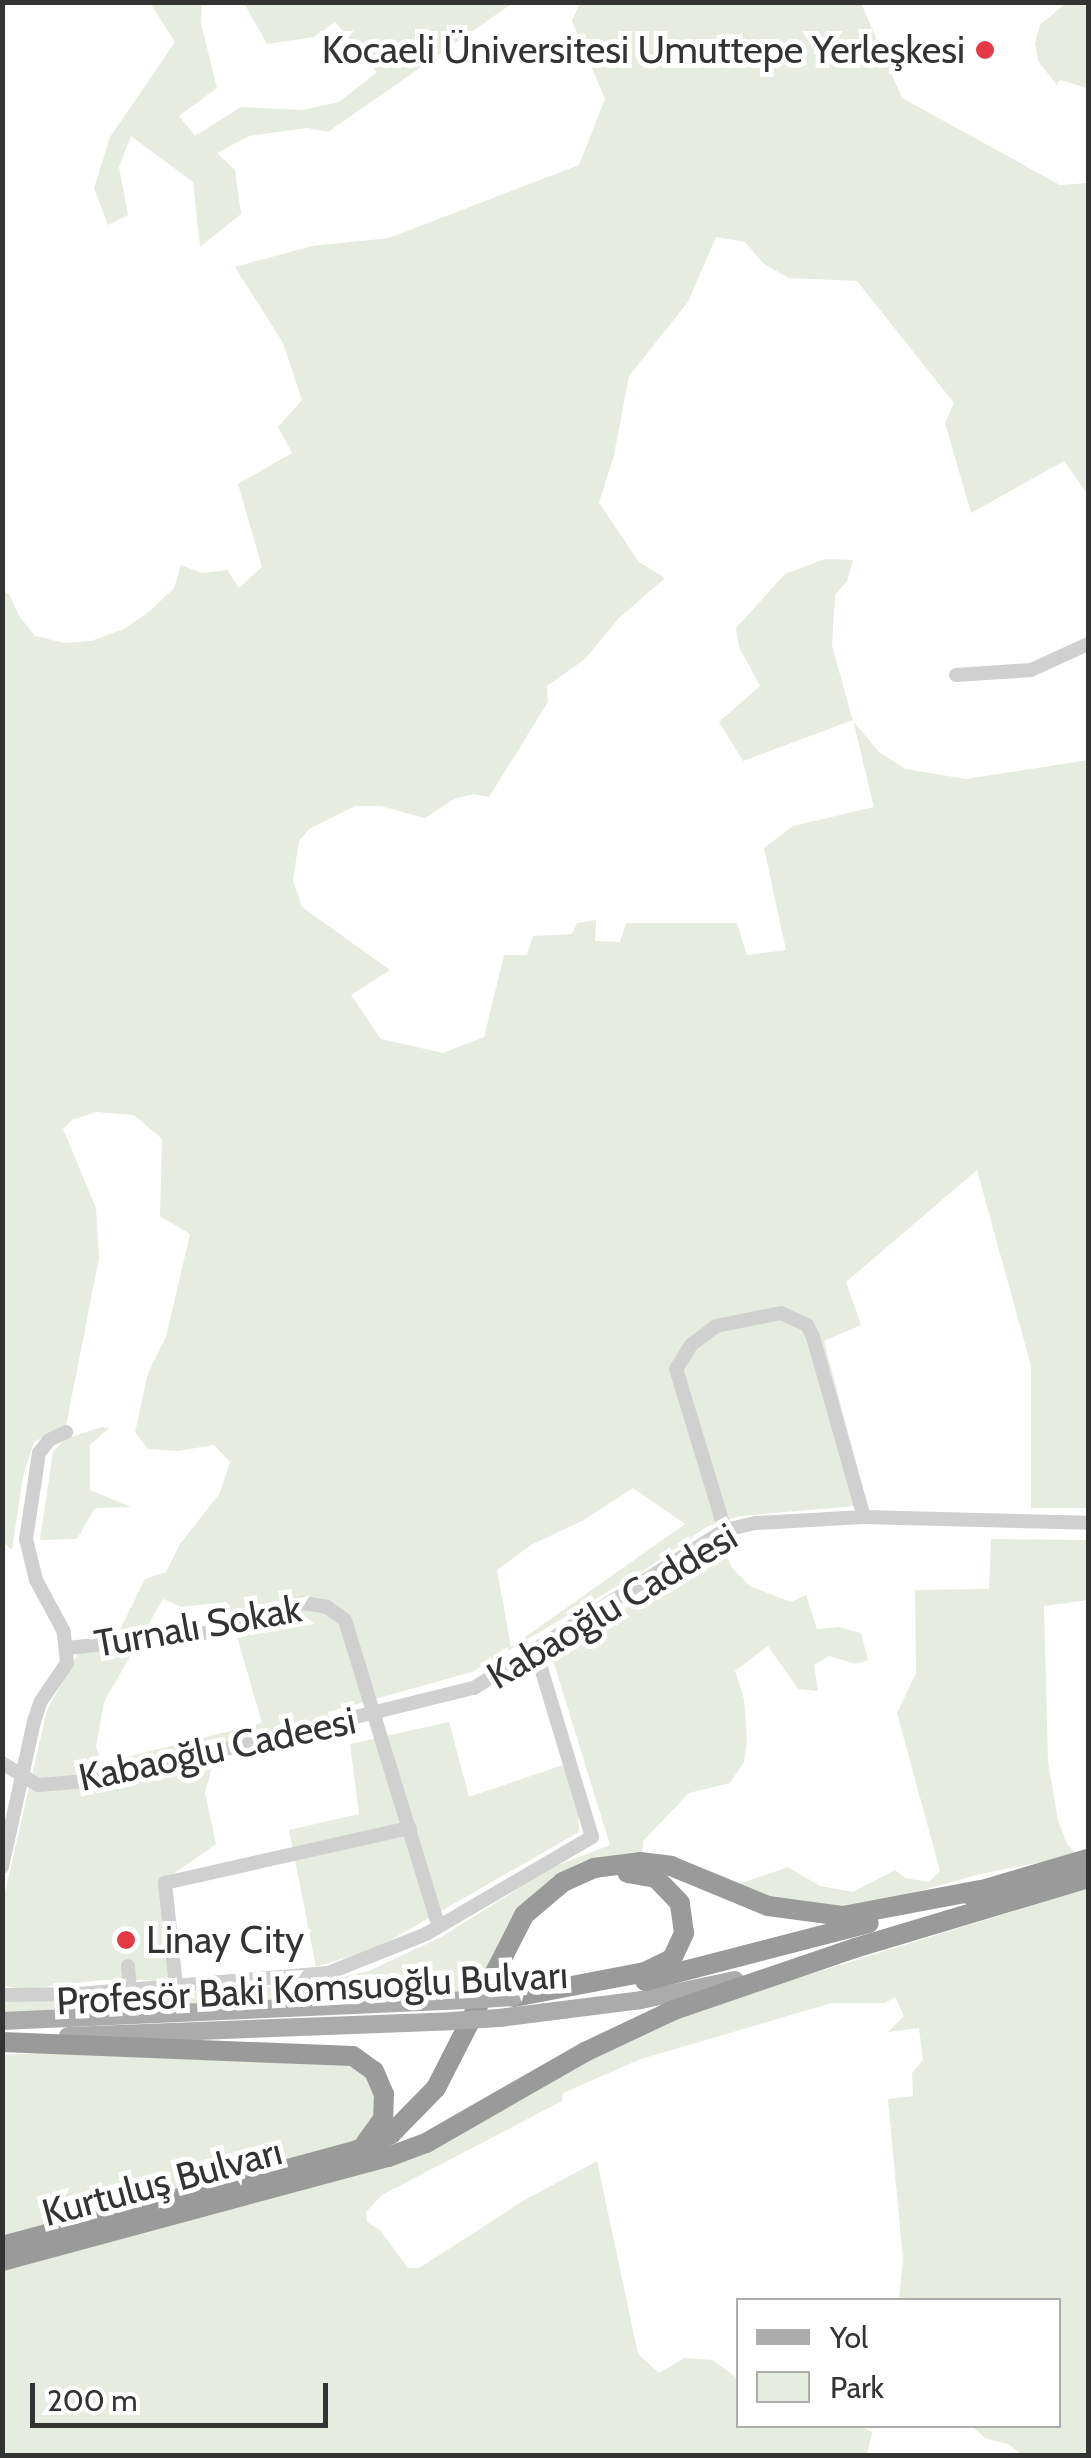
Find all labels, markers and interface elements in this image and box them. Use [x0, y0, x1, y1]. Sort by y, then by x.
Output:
place label: Kocaeli Üniversitesi Umuttepe Yerleşkesi [322, 27, 965, 73]
marker: Kocaeli Üniversitesi Umuttepe Yerleşkesi [974, 39, 996, 61]
street label: Kabaoğlu Caddesi [479, 1513, 745, 1699]
street label: Turnalı Sokak [91, 1585, 305, 1667]
street label: Kabaoğlu Cadeesi [74, 1697, 360, 1801]
place label: Linay City [146, 1917, 304, 1963]
marker: Linay City [115, 1929, 137, 1951]
street label: Profesör Baki Komsuoğlu Bulvarı [55, 1952, 569, 2024]
street label: Kurtuluş Bulvarı [37, 2128, 287, 2236]
legend [736, 2298, 1061, 2428]
text: Yol [830, 2319, 868, 2356]
scale bar [35, 2363, 332, 2425]
text: Park [830, 2369, 884, 2406]
text: 200 m [47, 2382, 138, 2419]

